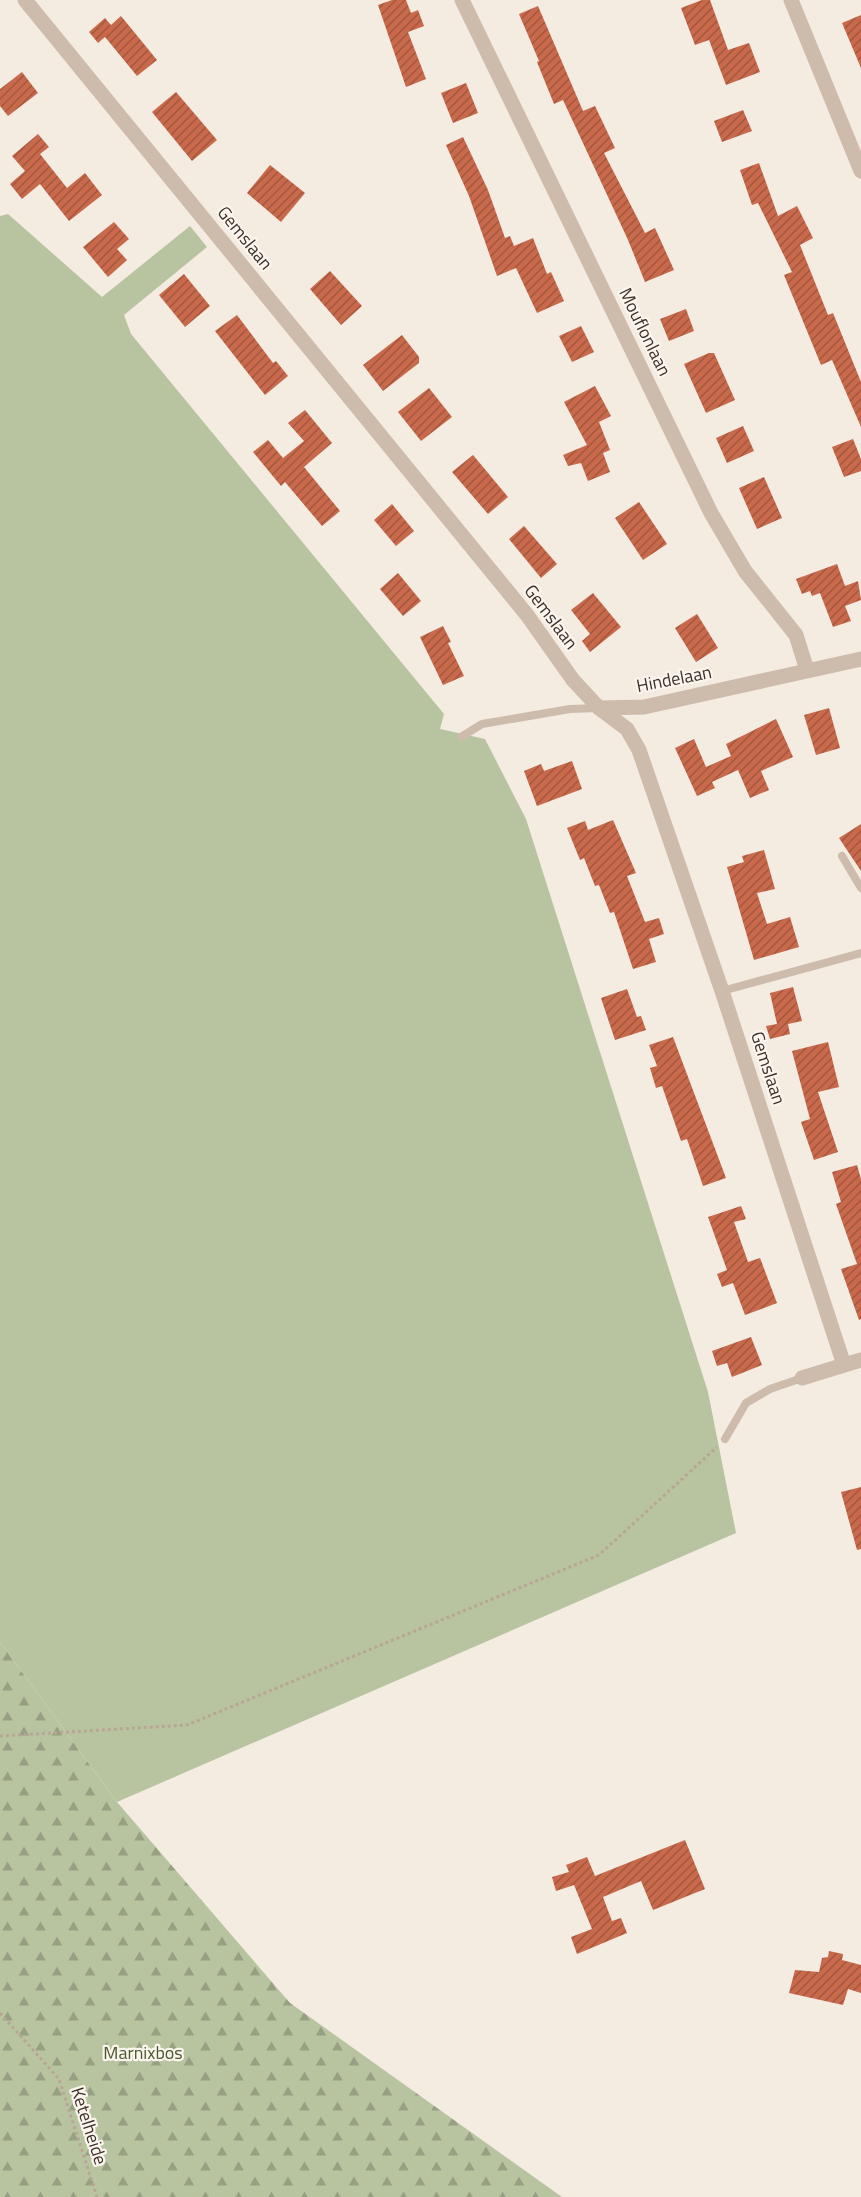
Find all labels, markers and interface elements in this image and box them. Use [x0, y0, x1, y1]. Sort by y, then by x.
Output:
street label: Gemslaan [211, 200, 280, 276]
street label: Mouflonlaan [612, 283, 678, 381]
street label: Gemslaan [518, 578, 585, 655]
street label: Hindelaan [634, 658, 714, 699]
street label: Gemslaan [744, 1028, 793, 1108]
park label: Marnixbos [103, 2039, 183, 2066]
street label: Ketelheide [64, 2084, 115, 2168]

